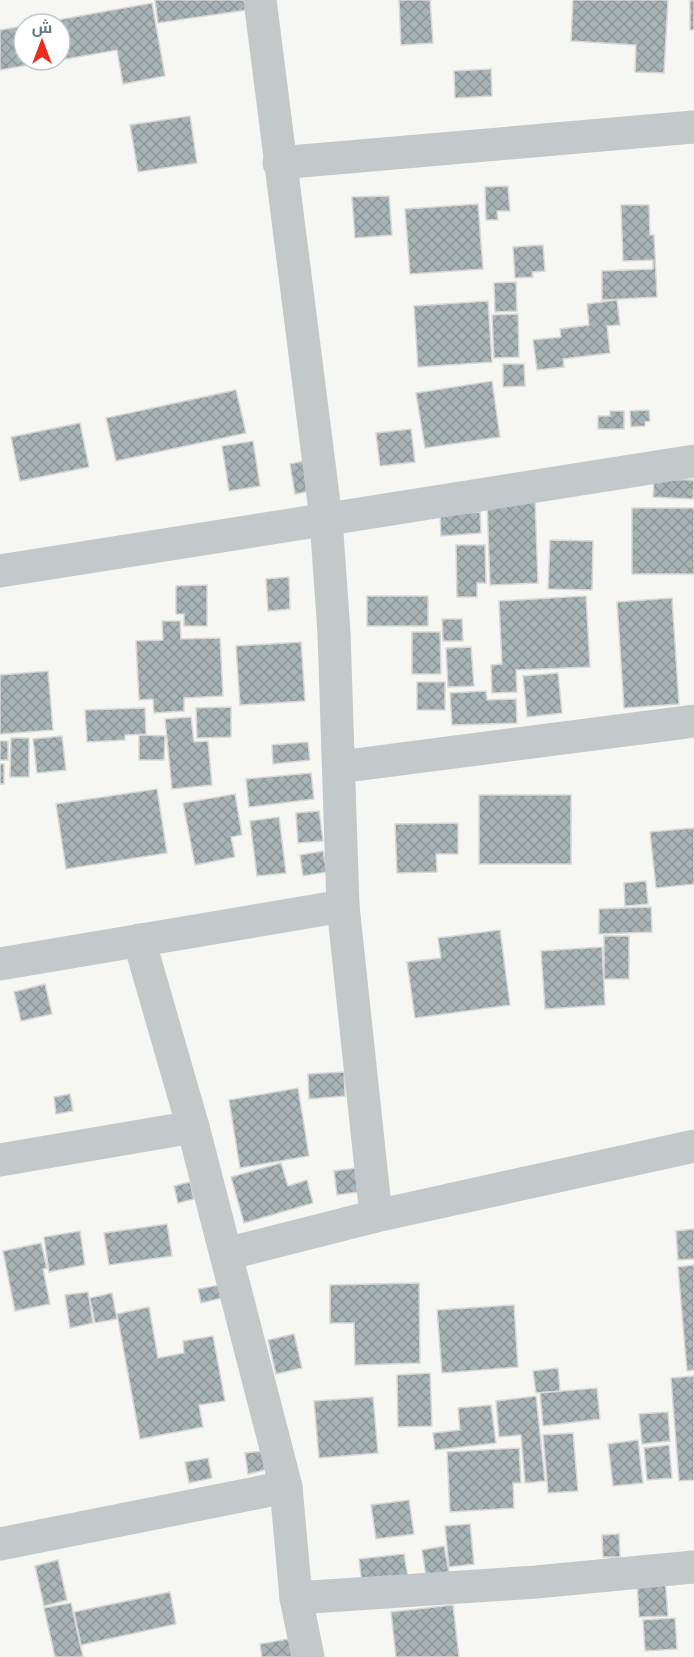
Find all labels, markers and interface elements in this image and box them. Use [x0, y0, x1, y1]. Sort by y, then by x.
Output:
north arrow [12, 12, 72, 72]
text: ش [32, 17, 52, 38]

